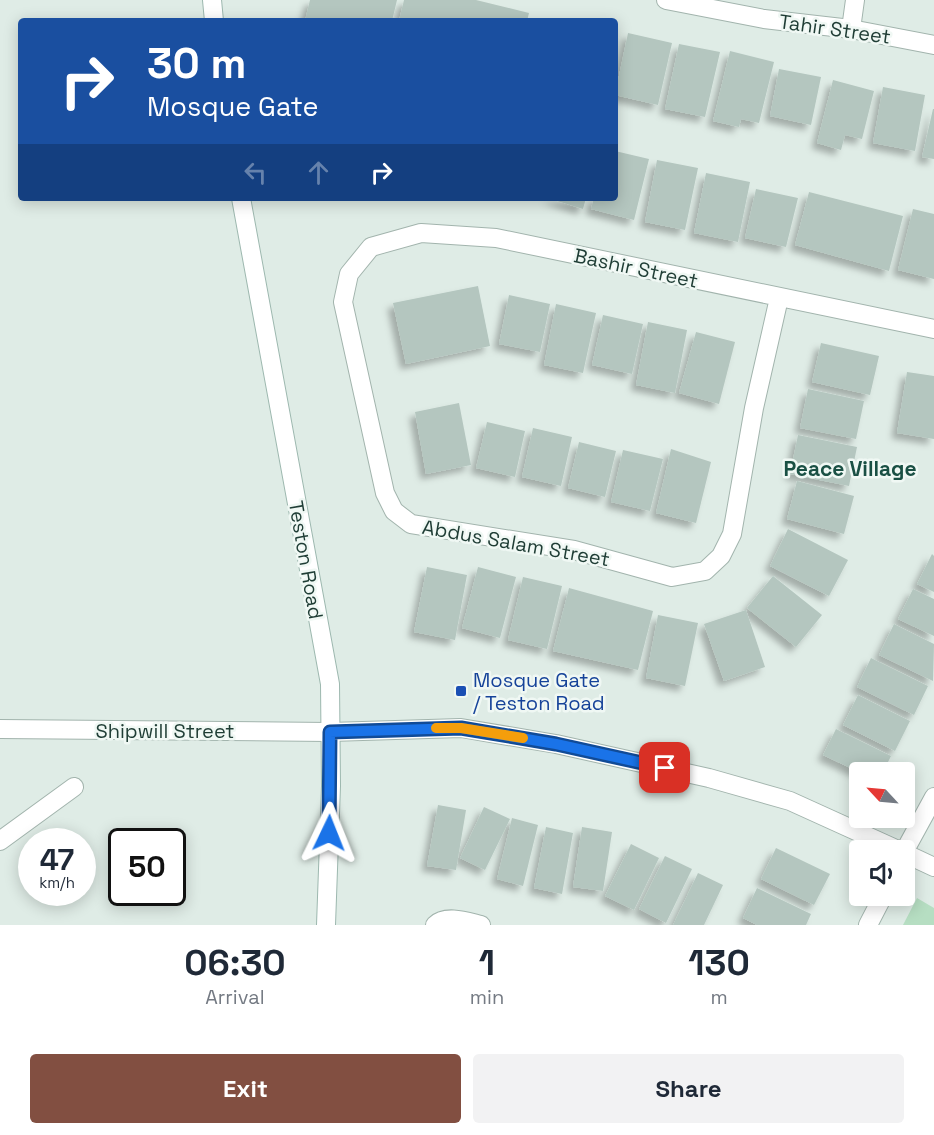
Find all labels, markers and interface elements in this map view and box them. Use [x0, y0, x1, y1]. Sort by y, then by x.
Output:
street label: Tahir Street [778, 8, 892, 50]
text: 30 m [147, 37, 246, 90]
icon: right [48, 42, 126, 120]
text: Mosque Gate [147, 89, 319, 124]
icon: left [239, 156, 272, 189]
icon: ahead [302, 156, 335, 189]
icon: right [365, 156, 398, 189]
street label: Bashir Street [572, 242, 700, 294]
district label: Peace Village [783, 455, 917, 482]
street label: Teston Road [283, 499, 329, 621]
street label: Abdus Salam Street [420, 514, 612, 572]
place label: Mosque Gate / Teston Road [473, 667, 605, 716]
marker: Mosque Gate / Teston Road [454, 684, 468, 698]
street label: Shipwill Street [95, 718, 235, 744]
pin [639, 742, 690, 793]
icon: arrive [648, 751, 681, 784]
north arrow [849, 762, 915, 828]
map controls [849, 762, 915, 906]
position arrow [297, 801, 361, 865]
speed limit sign: 50 [108, 828, 186, 906]
text: 47 [40, 840, 74, 879]
button: sound [849, 840, 915, 906]
text: km/h [39, 873, 75, 892]
text: 06:30 [184, 940, 286, 986]
text: 1 [479, 940, 495, 986]
text: 130 [688, 940, 750, 986]
text: Arrival [205, 984, 265, 1010]
text: min [470, 984, 504, 1010]
text: m [710, 984, 728, 1010]
button: Exit [30, 1054, 461, 1123]
button: Share [473, 1054, 904, 1123]

